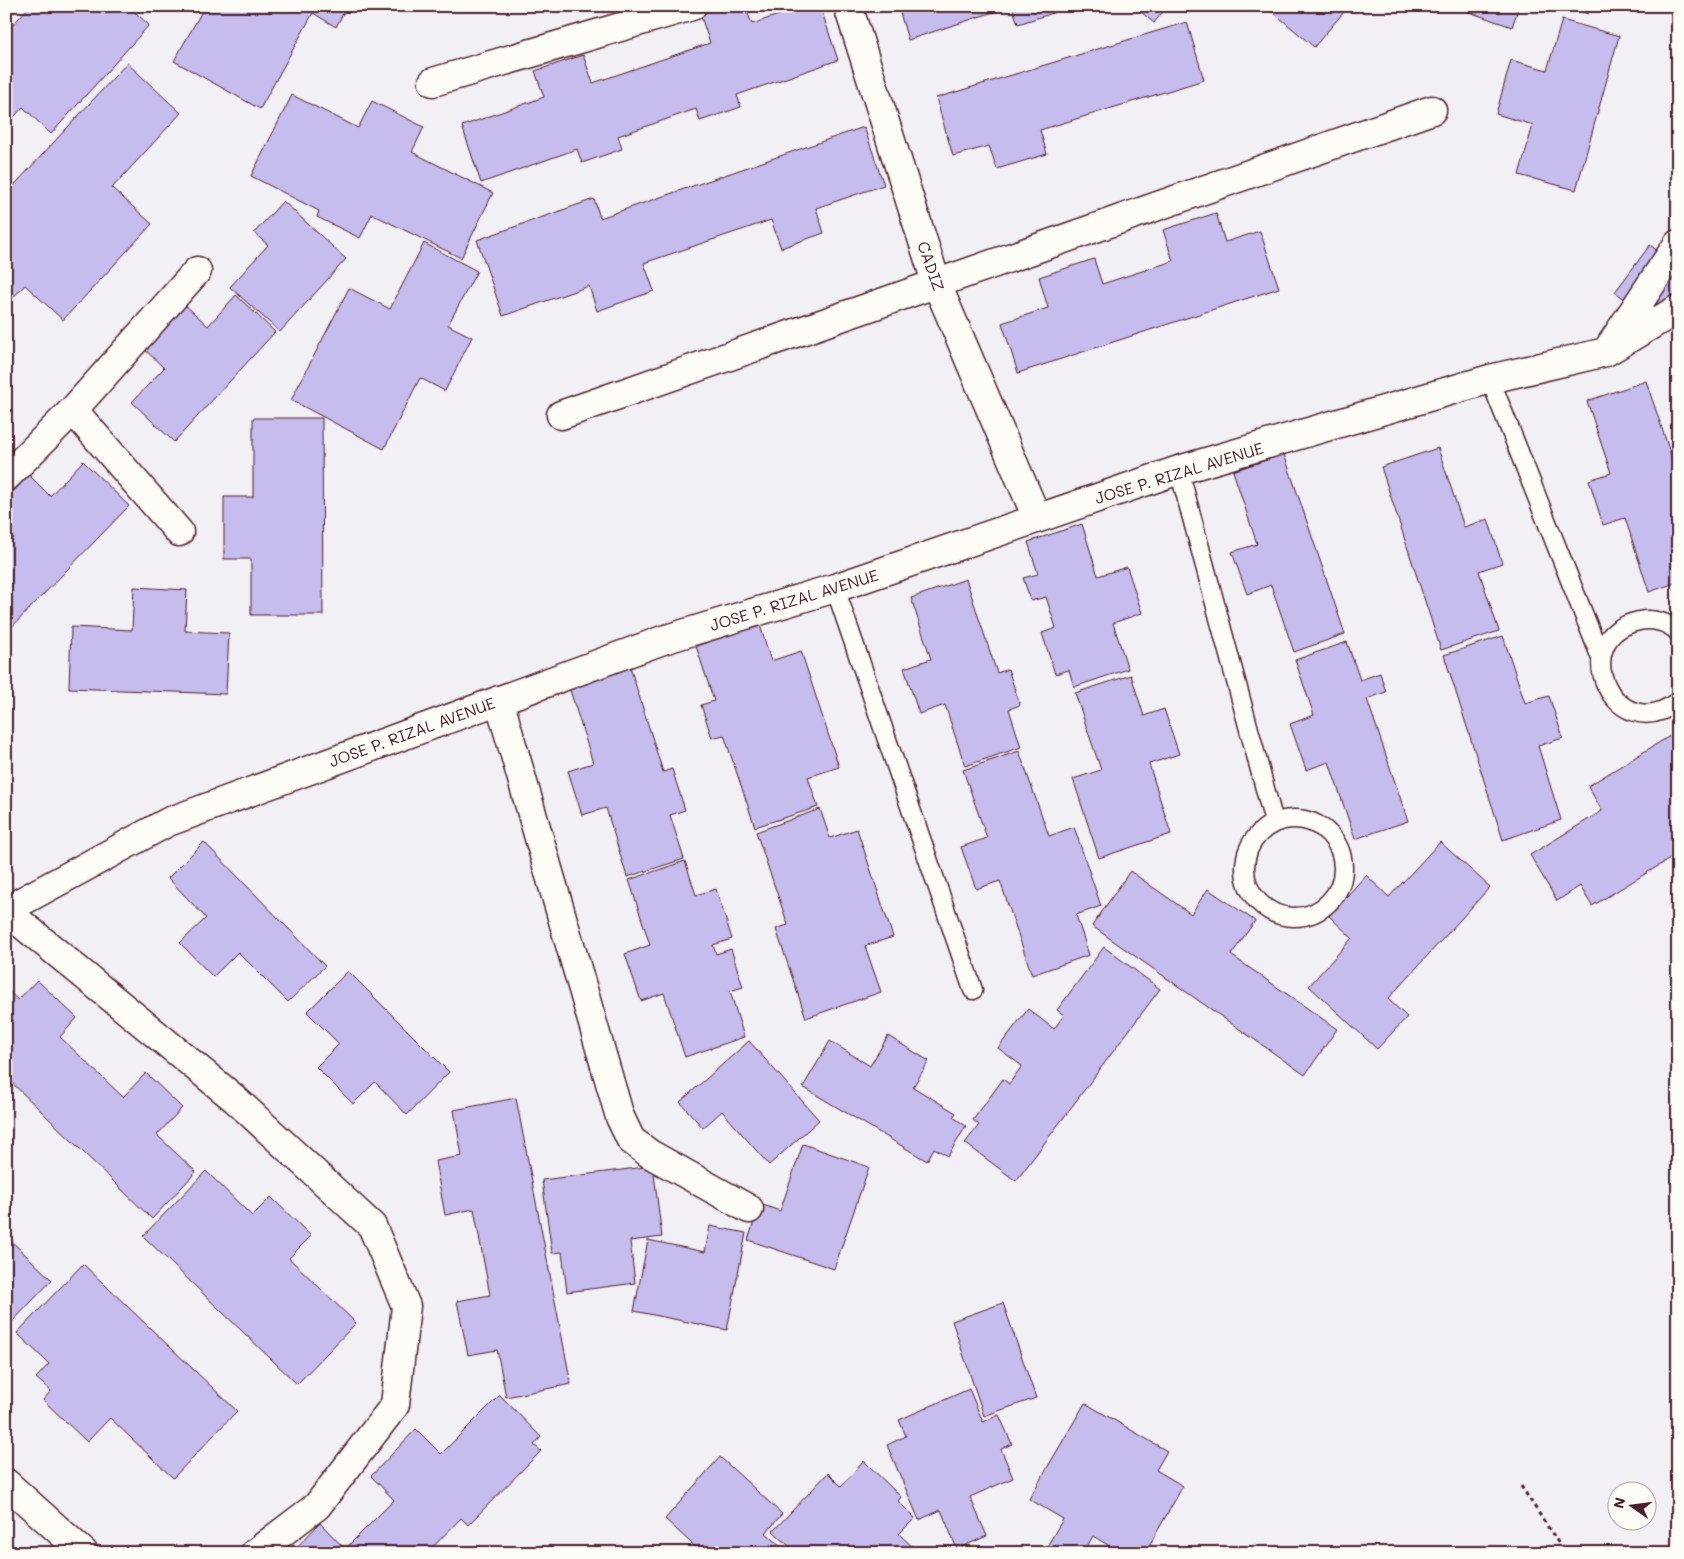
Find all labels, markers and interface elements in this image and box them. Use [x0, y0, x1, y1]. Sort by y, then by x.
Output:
street label: CADIZ [913, 238, 950, 294]
street label: JOSE P. RIZAL AVENUE [1092, 437, 1266, 508]
street label: JOSE P. RIZAL AVENUE [707, 564, 881, 635]
street label: JOSE P. RIZAL AVENUE [326, 692, 498, 771]
north arrow [1606, 1482, 1656, 1532]
text: N [1608, 1495, 1629, 1510]

